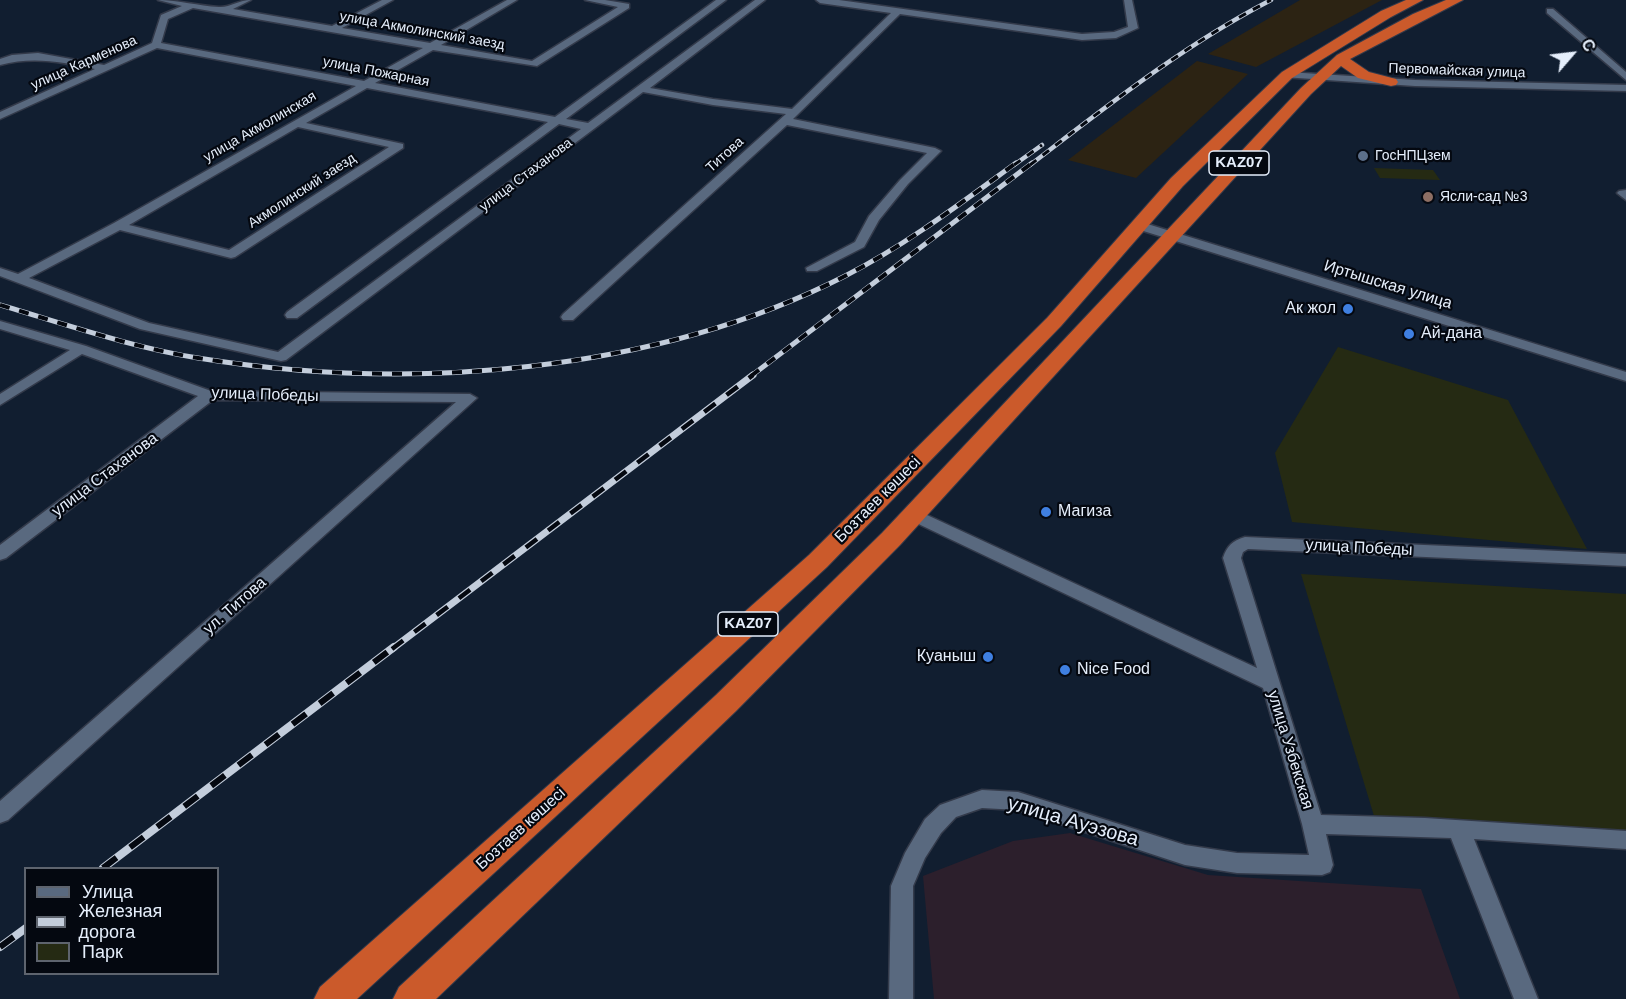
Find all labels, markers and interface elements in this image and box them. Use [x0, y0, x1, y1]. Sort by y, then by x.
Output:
street label: улица Акмолинский заезд [338, 8, 506, 54]
north arrow [1542, 24, 1602, 84]
street label: улица Карменова [28, 32, 140, 94]
text: С [1578, 36, 1599, 54]
street label: улица Пожарная [321, 53, 431, 91]
street label: Первомайская улица [1388, 60, 1526, 82]
street label: улица Акмолинская [201, 88, 319, 166]
street label: Титова [703, 134, 747, 176]
street label: улица Стаханова [476, 135, 576, 215]
place label: ГосНПЦзем [1375, 148, 1451, 164]
marker: ГосНПЦзем [1356, 149, 1370, 163]
street label: Акмолинский заезд [245, 150, 359, 232]
road number: KAZ07 [1209, 151, 1269, 175]
place label: Ясли-сад №3 [1440, 189, 1527, 205]
marker: Ясли-сад №3 [1421, 190, 1435, 204]
street label: Иртышская улица [1322, 256, 1454, 314]
place label: Ак жол [1285, 299, 1336, 319]
marker: Ак жол [1341, 302, 1355, 316]
place label: Ай-дана [1421, 324, 1482, 344]
marker: Ай-дана [1402, 327, 1416, 341]
street label: улица Победы [211, 384, 319, 406]
street label: улица Стаханова [48, 429, 162, 521]
street label: Бозтаев көшесі [831, 453, 925, 547]
place label: Магиза [1058, 502, 1111, 522]
marker: Магиза [1039, 505, 1053, 519]
street label: улица Победы [1305, 536, 1413, 560]
street label: ул. Титова [200, 573, 270, 639]
road number: KAZ07 [718, 612, 778, 636]
place label: Куаныш [917, 647, 976, 667]
marker: Куаныш [981, 650, 995, 664]
place label: Nice Food [1077, 660, 1150, 680]
marker: Nice Food [1058, 663, 1072, 677]
street label: улица Узбекская [1263, 688, 1317, 812]
street label: Бозтаев көшесі [472, 784, 570, 874]
street label: улица Ауэзова [1005, 792, 1141, 852]
legend [24, 867, 219, 975]
text: Улица [82, 882, 133, 902]
text: Железная дорога [78, 901, 162, 942]
text: Парк [82, 942, 123, 962]

